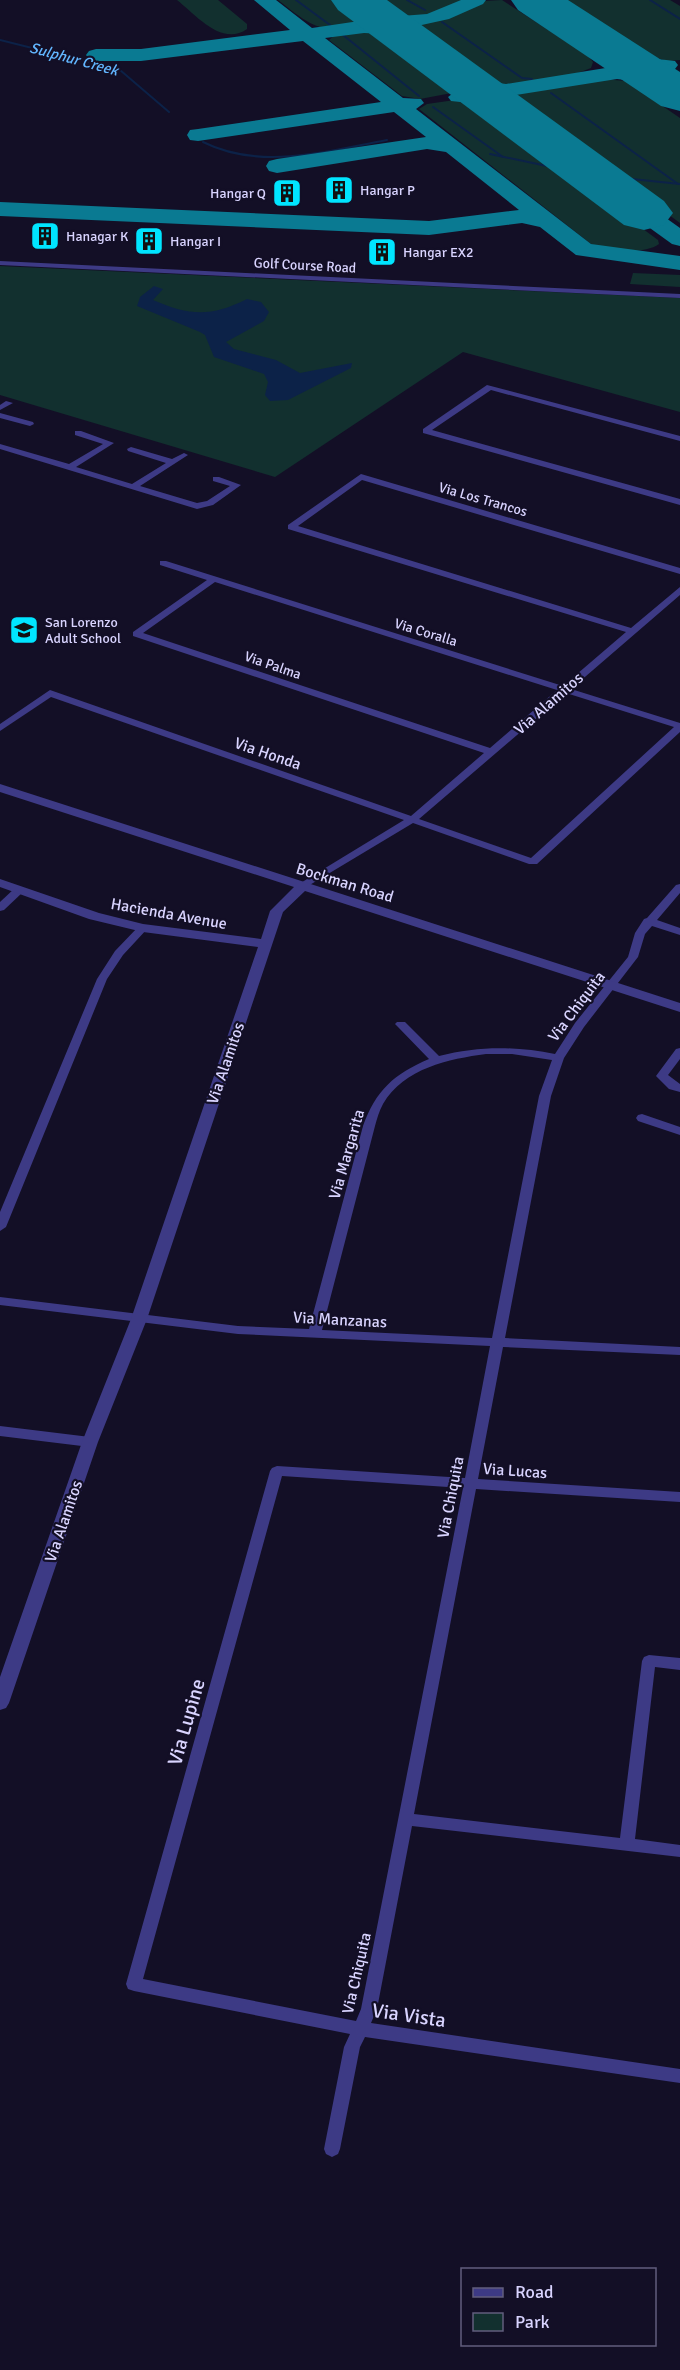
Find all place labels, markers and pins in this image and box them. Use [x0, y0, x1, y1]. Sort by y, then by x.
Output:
building icon: Hangar P [323, 174, 355, 206]
building icon: Hangar Q [271, 177, 303, 209]
place label: Hangar P [360, 182, 415, 199]
place label: Hangar Q [210, 185, 266, 202]
building icon: Hanagar K [29, 220, 61, 252]
building icon: Hangar I [133, 225, 165, 257]
place label: Hanagar K [66, 228, 129, 245]
place label: Hangar I [170, 233, 221, 250]
building icon: Hangar EX2 [366, 236, 398, 268]
place label: Hangar EX2 [403, 244, 474, 261]
school or university icon: San Lorenzo Adult School [8, 614, 40, 646]
place label: San Lorenzo Adult School [45, 614, 121, 647]

